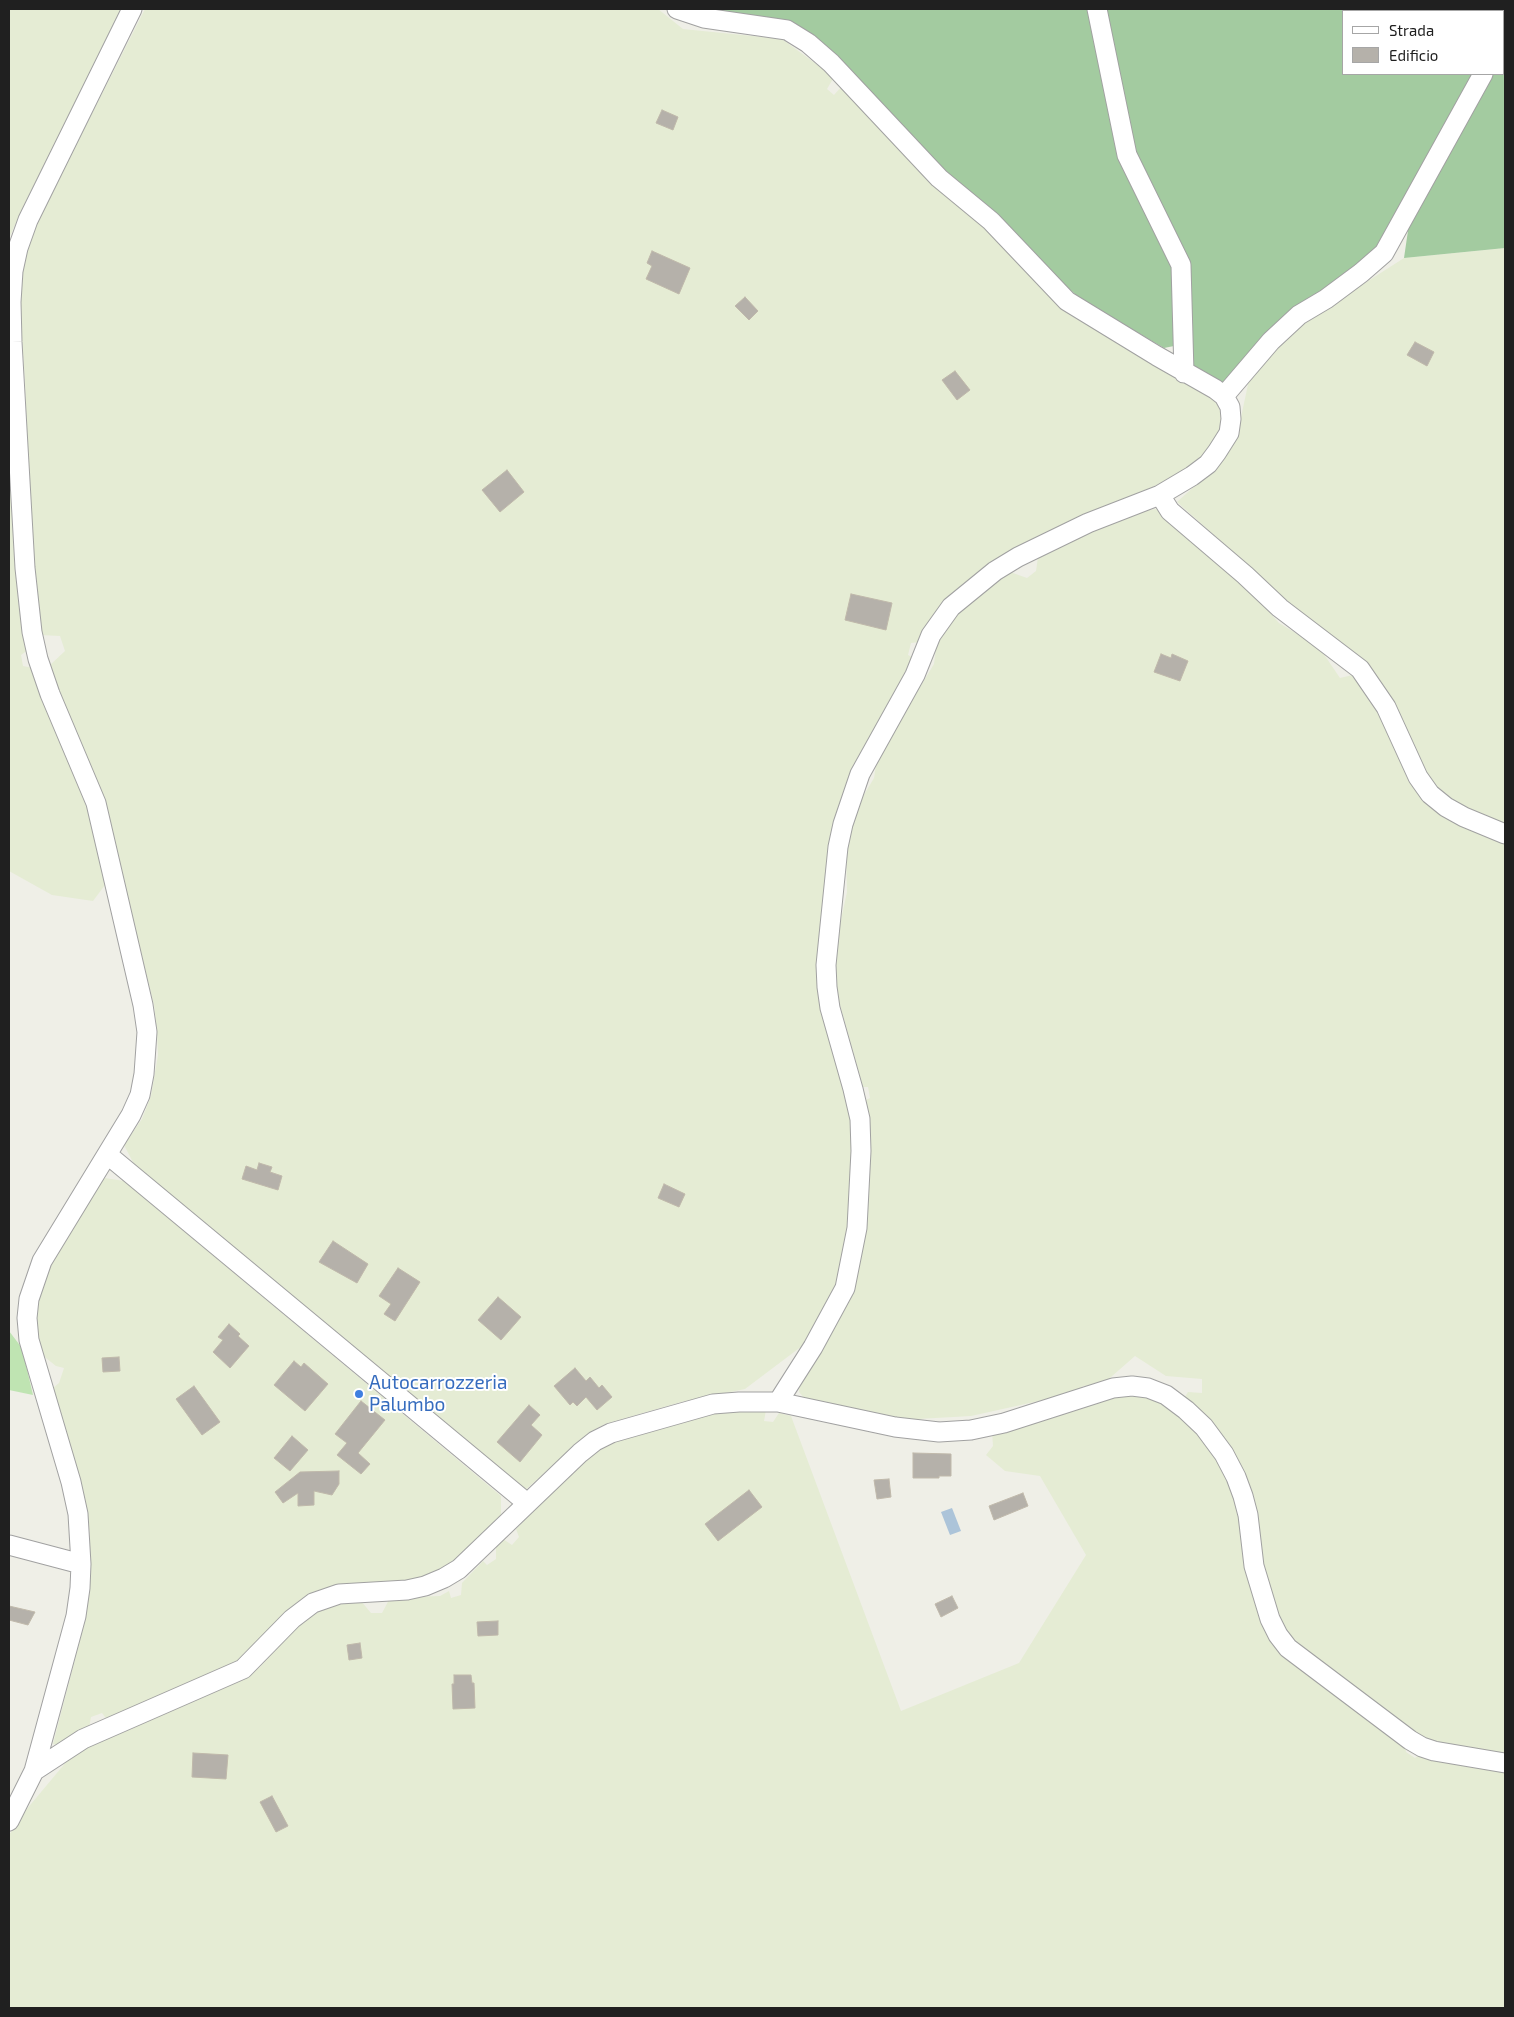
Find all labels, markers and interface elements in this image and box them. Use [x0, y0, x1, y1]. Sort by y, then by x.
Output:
legend [1342, 10, 1504, 75]
text: Strada [1389, 21, 1434, 39]
text: Edificio [1389, 46, 1438, 64]
place label: Autocarrozzeria Palumbo [369, 1372, 507, 1416]
marker: Autocarrozzeria Palumbo [353, 1388, 365, 1400]

